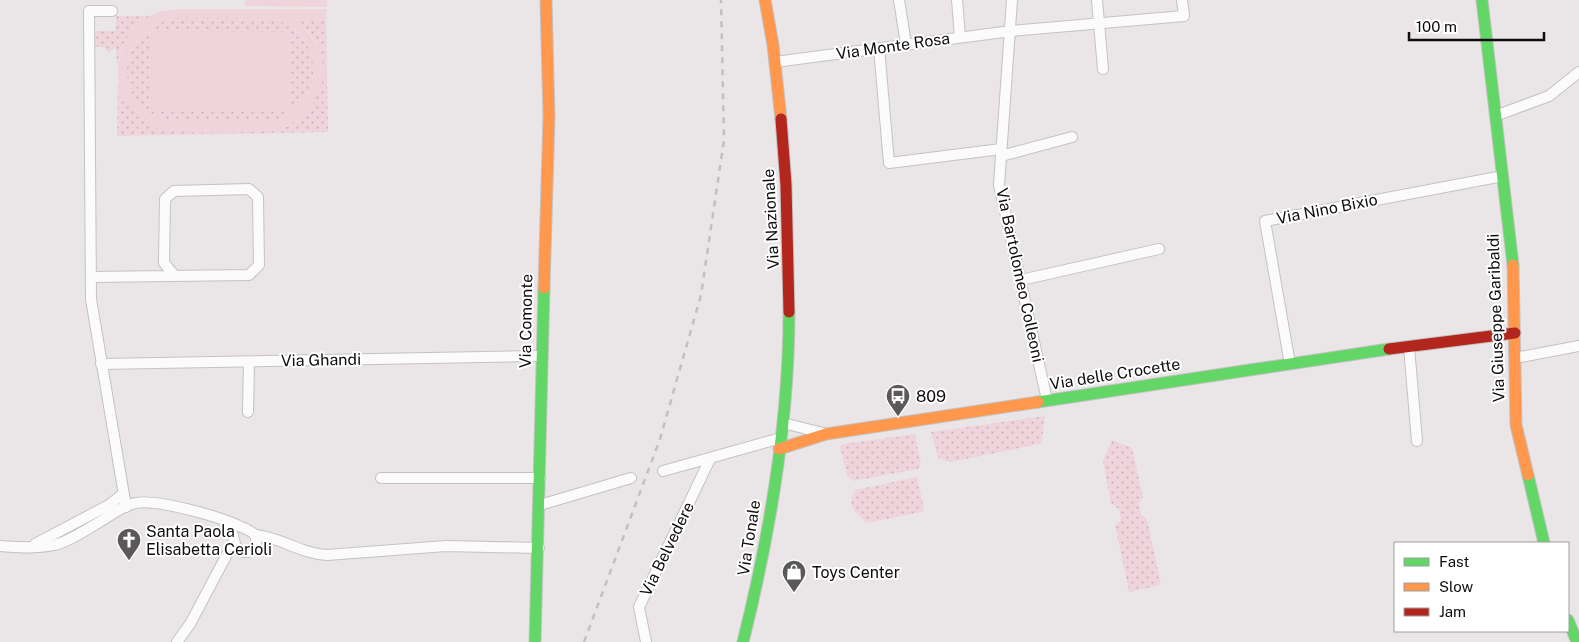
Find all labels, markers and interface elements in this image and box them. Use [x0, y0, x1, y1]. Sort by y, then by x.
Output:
scale bar [1409, 10, 1544, 42]
text: 100 m [1416, 18, 1457, 35]
street label: Via Monte Rosa [835, 29, 951, 63]
street label: Via Nazionale [759, 168, 783, 270]
street label: Via Bartolomeo Colleoni [992, 186, 1048, 364]
street label: Via Nino Bixio [1275, 190, 1379, 228]
street label: Via Giuseppe Garibaldi [1484, 233, 1508, 403]
street label: Via Comonte [516, 274, 536, 368]
street label: Via Ghandi [281, 350, 361, 370]
street label: Via delle Crocette [1048, 354, 1182, 394]
bus stop icon: 809 [885, 383, 911, 417]
place label: 809 [916, 387, 946, 406]
street label: Via Belvedere [636, 499, 698, 599]
street label: Via Tonale [734, 499, 764, 577]
place label: Santa Paola Elisabetta Cerioli [146, 522, 272, 559]
church icon: Santa Paola Elisabetta Cerioli [116, 527, 142, 561]
legend [1394, 542, 1569, 632]
text: Fast [1439, 553, 1469, 570]
shop icon: Toys Center [781, 559, 807, 593]
place label: Toys Center [812, 563, 900, 582]
text: Slow [1439, 578, 1474, 595]
text: Jam [1439, 603, 1466, 620]

